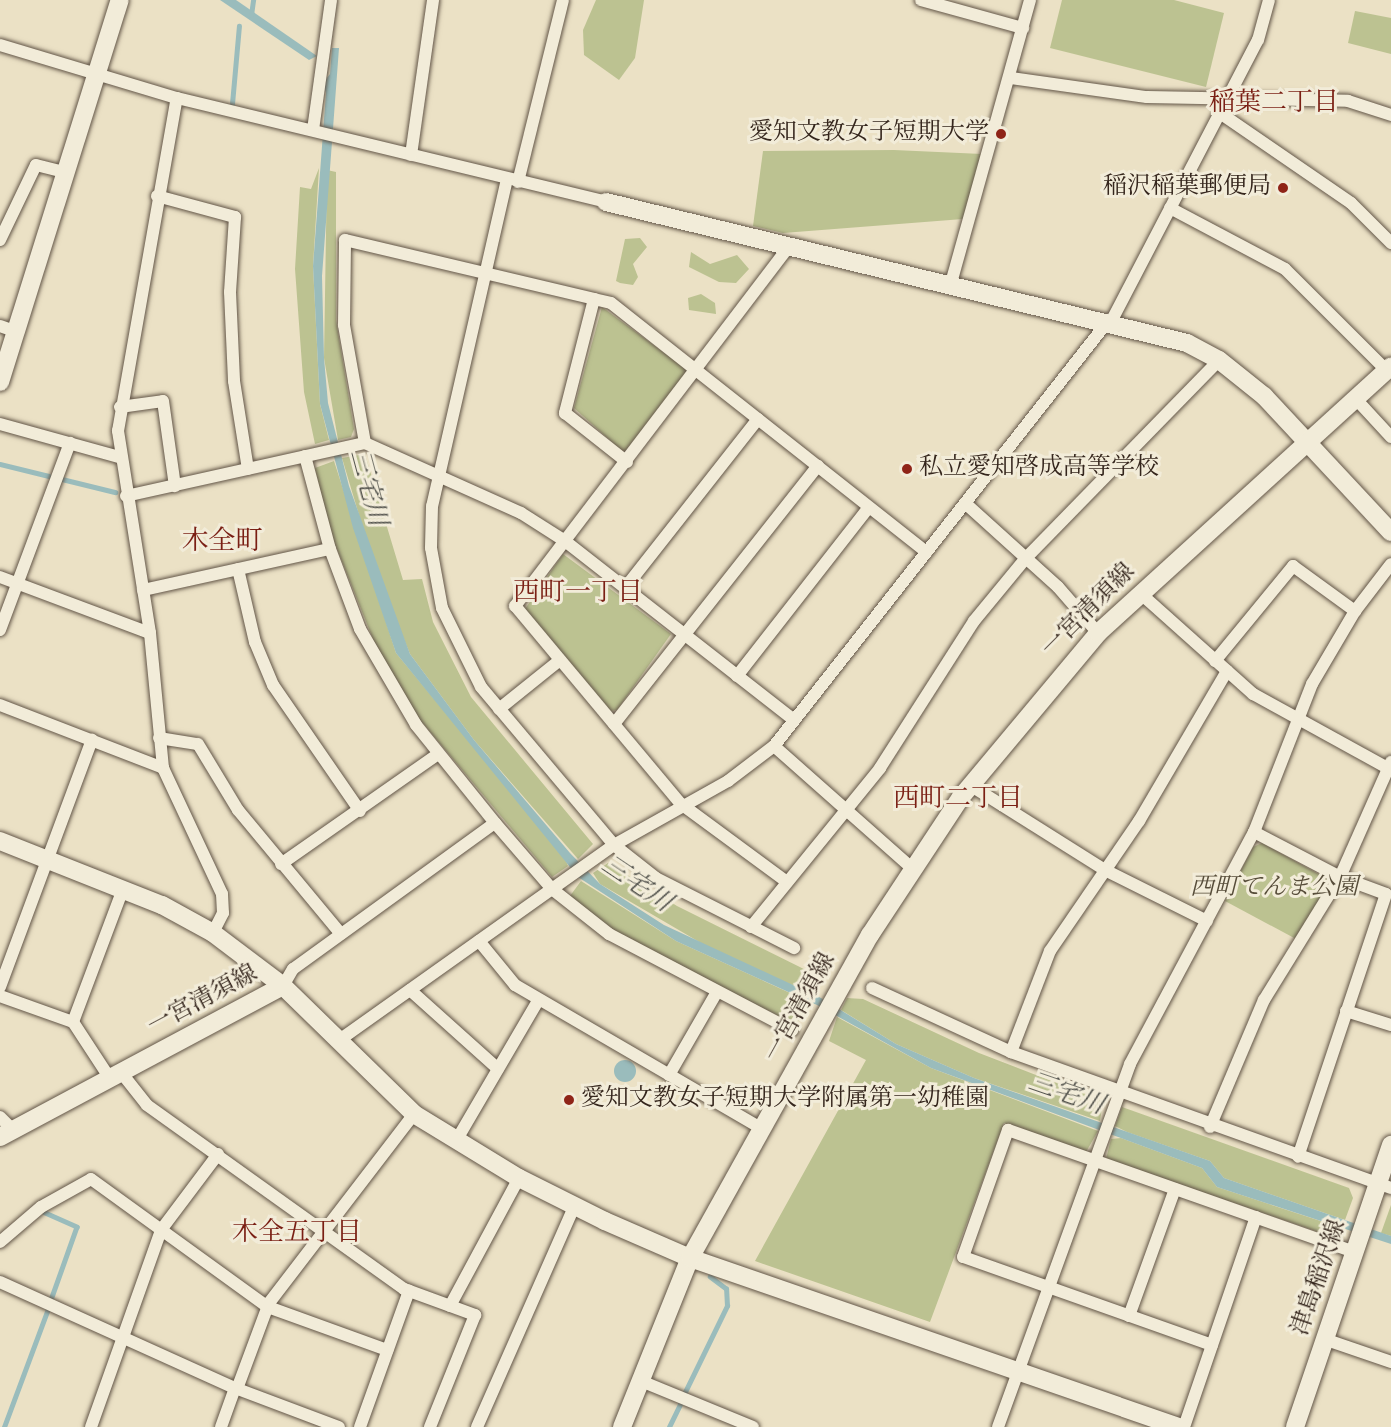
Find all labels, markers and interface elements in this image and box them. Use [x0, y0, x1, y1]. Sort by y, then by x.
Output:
district label: 稲葉二丁目 [1209, 88, 1339, 120]
place label: 愛知文教女子短期大学 [749, 120, 989, 148]
marker: 愛知文教女子短期大学 [994, 127, 1008, 141]
place label: 稲沢稲葉郵便局 [1103, 174, 1271, 202]
marker: 稲沢稲葉郵便局 [1276, 181, 1290, 195]
water label: 三宅川 [342, 446, 392, 530]
place label: 私立愛知啓成高等学校 [919, 455, 1159, 483]
marker: 私立愛知啓成高等学校 [900, 462, 914, 476]
district label: 木全町 [182, 527, 262, 559]
street label: 一宮清須線 [1036, 558, 1142, 664]
district label: 西町一丁目 [513, 578, 643, 610]
district label: 西町二丁目 [893, 784, 1023, 816]
water label: 三宅川 [595, 850, 677, 920]
park label: 西町てんま公園 [1190, 875, 1358, 903]
street label: 一宮清須線 [759, 949, 843, 1067]
street label: 一宮清須線 [143, 960, 263, 1042]
water label: 三宅川 [1024, 1068, 1108, 1122]
place label: 愛知文教女子短期大学附属第一幼稚園 [581, 1086, 989, 1114]
marker: 愛知文教女子短期大学附属第一幼稚園 [562, 1093, 576, 1107]
street label: 津島稲沢線 [1287, 1217, 1353, 1339]
district label: 木全五丁目 [232, 1218, 362, 1250]

